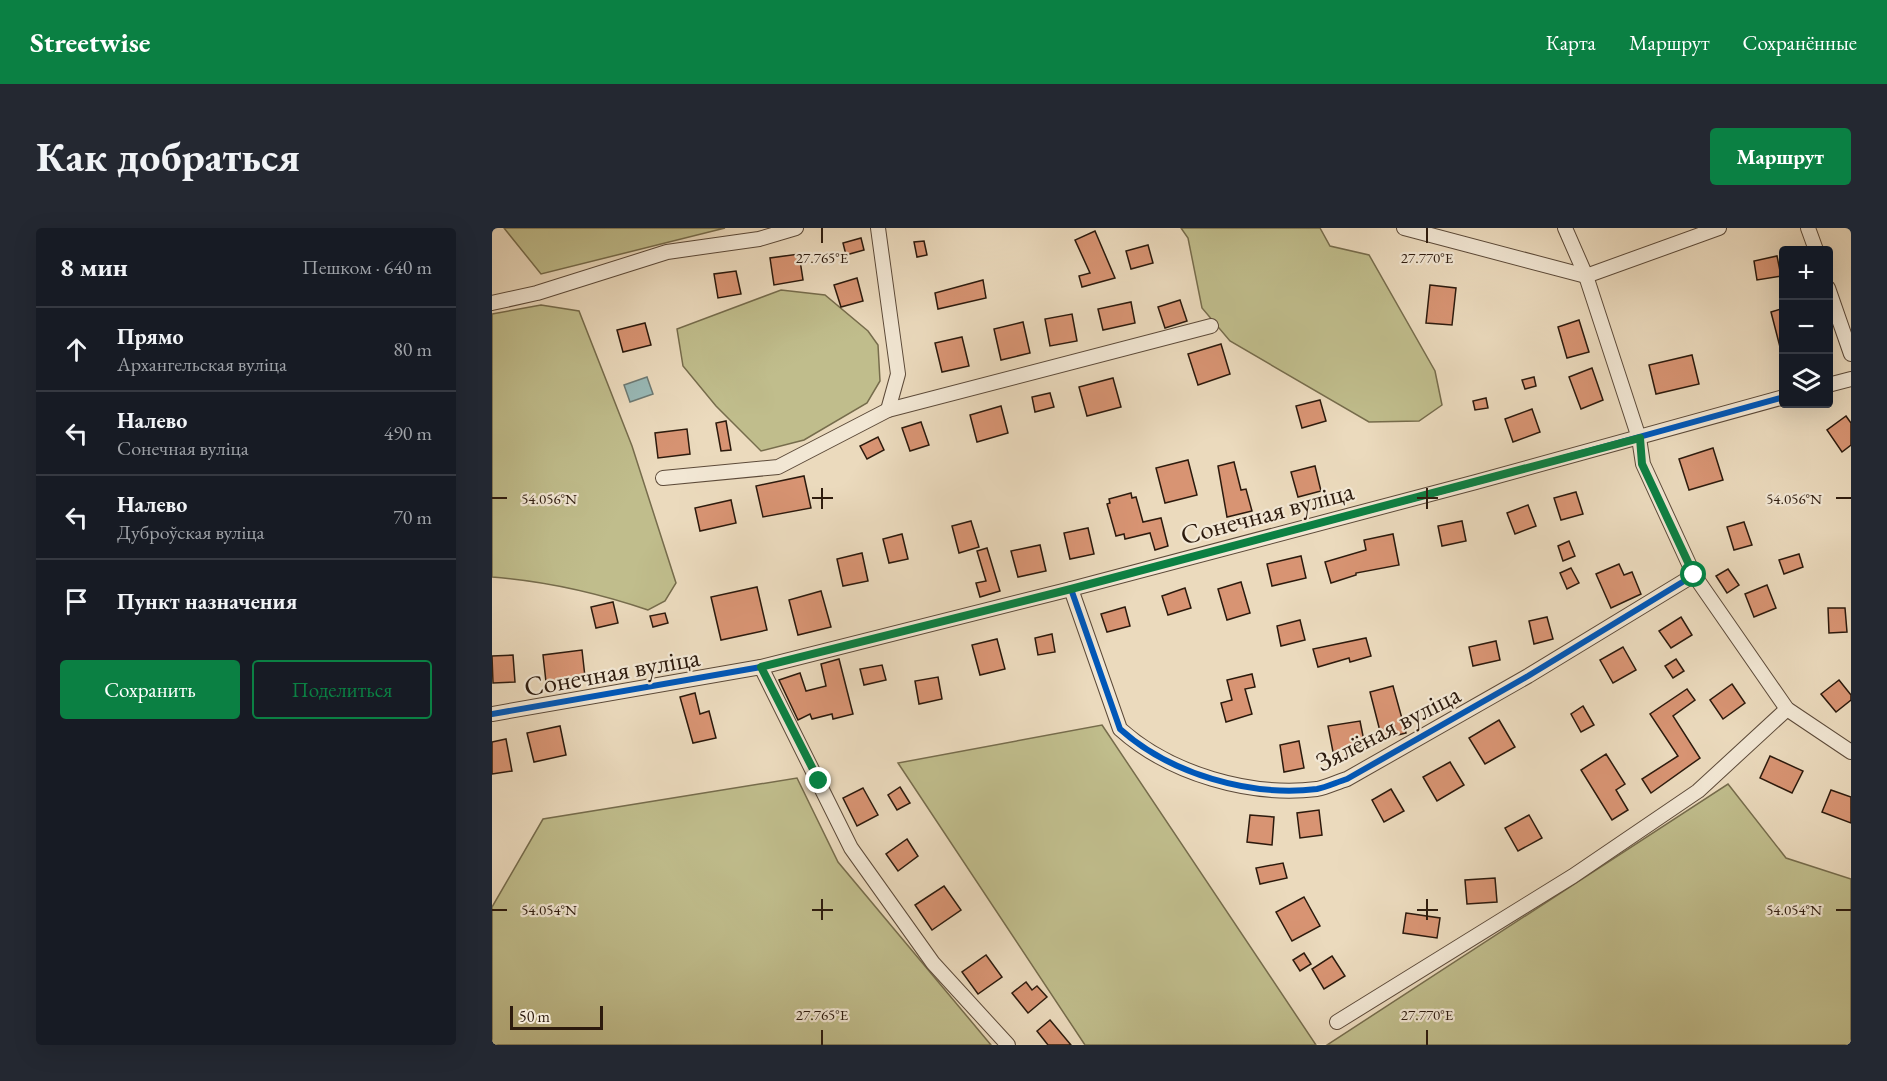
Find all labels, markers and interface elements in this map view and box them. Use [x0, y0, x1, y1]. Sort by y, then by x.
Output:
text: Streetwise [30, 24, 150, 60]
text: Карта [1546, 29, 1596, 56]
text: Маршрут [1629, 29, 1710, 56]
text: Сохранённые [1743, 29, 1857, 56]
button: Маршрут [1710, 128, 1851, 185]
text: Как добраться [36, 129, 300, 184]
map controls [1779, 246, 1833, 408]
button: + [1779, 246, 1833, 300]
text: 27.765°E [796, 248, 849, 267]
text: 27.770°E [1401, 248, 1454, 267]
text: 8 мин [60, 250, 128, 284]
text: Пешком · 640 m [302, 254, 432, 280]
button: − [1779, 300, 1833, 354]
text: Прямо [117, 322, 184, 351]
icon: ahead [60, 333, 93, 366]
text: 80 m [393, 336, 432, 362]
text: Архангельская вуліца [117, 351, 287, 377]
button: layers [1779, 354, 1833, 408]
text: Налево [117, 406, 187, 435]
icon: left [60, 417, 93, 450]
text: 490 m [384, 420, 432, 446]
text: Сонечная вуліца [117, 435, 249, 461]
street label: Сонечная вуліца [1176, 473, 1358, 552]
text: 54.056°N [521, 489, 577, 508]
text: 54.056°N [1766, 489, 1822, 508]
text: Налево [117, 490, 187, 519]
icon: left [60, 501, 93, 534]
text: 70 m [393, 504, 432, 530]
text: Дуброўская вуліца [117, 519, 265, 545]
route start [1680, 561, 1706, 587]
icon: arrive [60, 585, 93, 618]
text: Пункт назначения [117, 587, 297, 616]
street label: Сонечная вуліца [521, 639, 703, 704]
button: Сохранить [60, 660, 240, 719]
button: Поделиться [252, 660, 432, 719]
street label: Зялёная вуліца [1309, 676, 1466, 779]
route end [805, 767, 831, 793]
text: 54.054°N [521, 900, 577, 919]
text: 54.054°N [1766, 900, 1822, 919]
scale bar [510, 1003, 603, 1030]
text: 27.765°E [796, 1005, 849, 1024]
text: 27.770°E [1401, 1005, 1454, 1024]
text: 50 m [519, 1006, 550, 1027]

